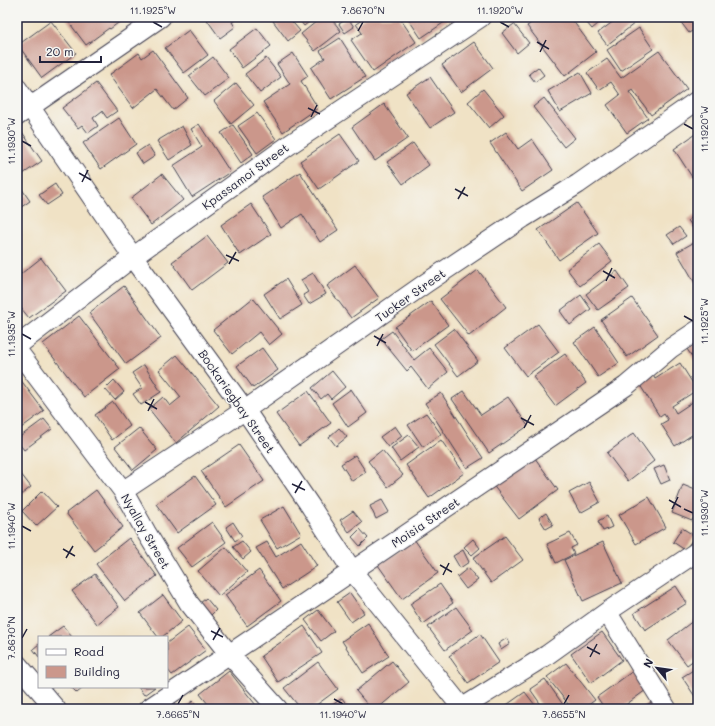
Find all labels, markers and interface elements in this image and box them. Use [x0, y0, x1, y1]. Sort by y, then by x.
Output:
text: 11.1925°W [130, 3, 176, 17]
text: 7.8670°N [341, 3, 385, 17]
text: 11.1920°W [477, 3, 524, 17]
scale bar [40, 38, 101, 64]
text: 20 m [46, 43, 74, 59]
text: 11.1920°W [697, 105, 711, 152]
text: 11.1930°W [4, 117, 18, 164]
street label: Kpassamoi Street [198, 139, 292, 213]
street label: Tucker Street [372, 265, 448, 325]
text: 11.1925°W [697, 298, 711, 344]
text: 11.1935°W [4, 310, 18, 357]
street label: Bockariegbay Street [195, 346, 279, 456]
text: 11.1930°W [697, 489, 711, 536]
street label: Nyallay Street [118, 490, 174, 572]
street label: Moisia Street [388, 493, 462, 551]
text: 11.1940°W [4, 502, 18, 549]
text: 7.8670°N [4, 616, 18, 660]
legend [38, 636, 168, 688]
text: Road [74, 643, 104, 659]
north arrow [637, 648, 677, 688]
text: N [639, 656, 656, 670]
text: Building [74, 663, 120, 679]
text: 7.8665°N [156, 707, 200, 721]
text: 11.1940°W [320, 707, 367, 721]
text: 7.8655°N [542, 707, 586, 721]

